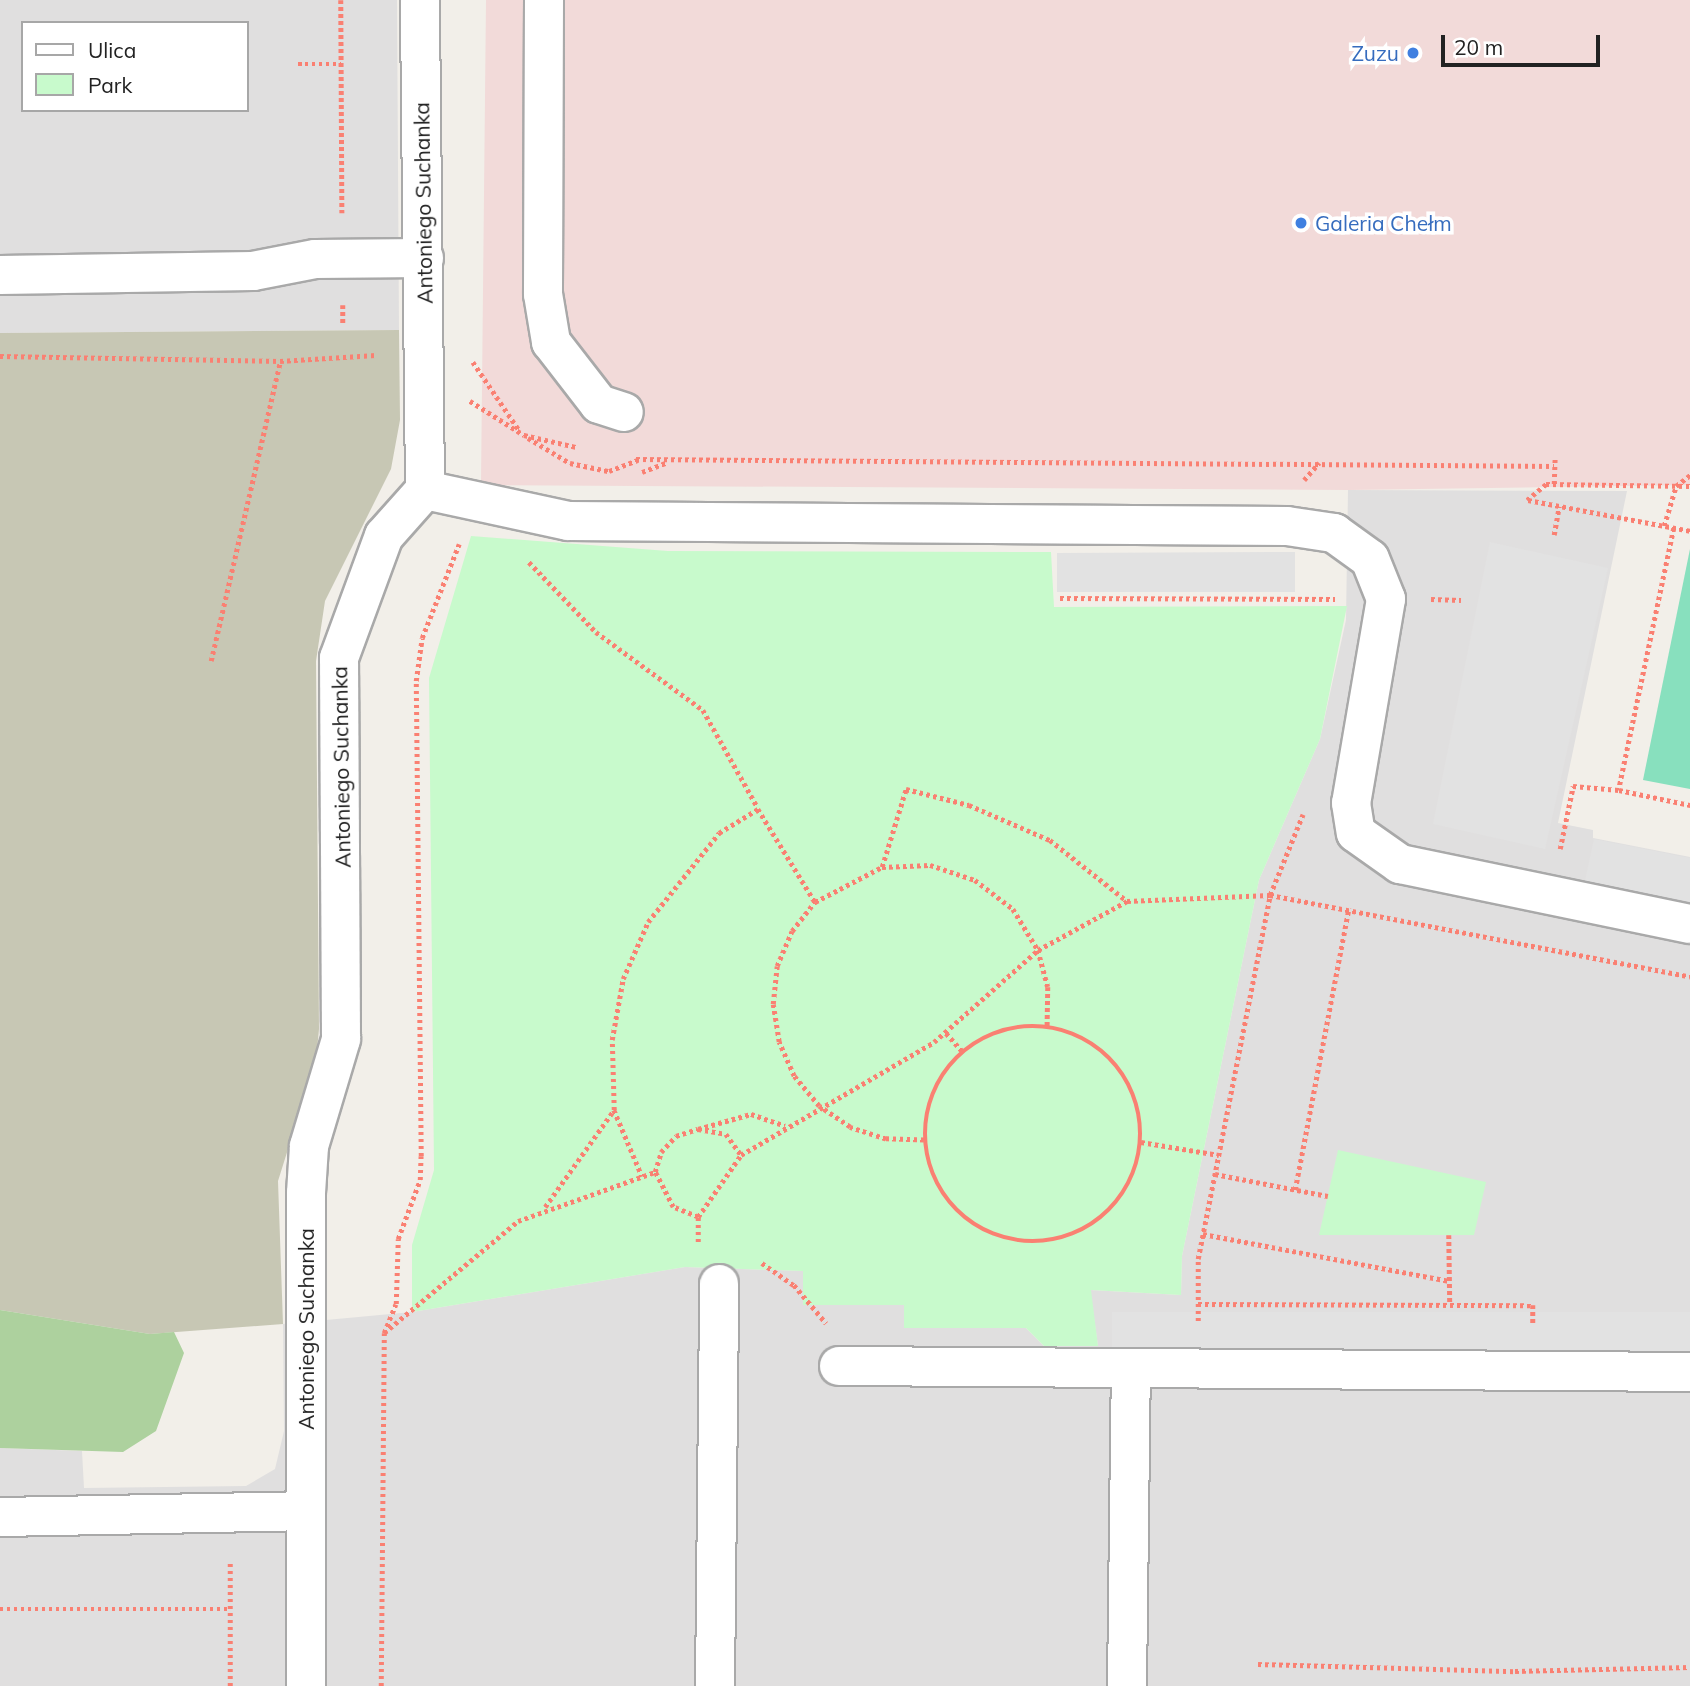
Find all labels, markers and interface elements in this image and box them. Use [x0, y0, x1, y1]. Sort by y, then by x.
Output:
legend [21, 21, 248, 112]
scale bar [1445, 21, 1604, 65]
text: 20 m [1454, 34, 1503, 60]
text: Ulica [88, 37, 136, 63]
place label: Zuzu [1352, 40, 1399, 66]
marker: Zuzu [1405, 45, 1421, 61]
text: Park [88, 72, 132, 98]
street label: Antoniego Suchanka [409, 102, 437, 304]
place label: Galeria Chełm [1315, 210, 1452, 236]
marker: Galeria Chełm [1293, 215, 1309, 231]
street label: Antoniego Suchanka [327, 666, 355, 868]
street label: Antoniego Suchanka [293, 1228, 319, 1430]

